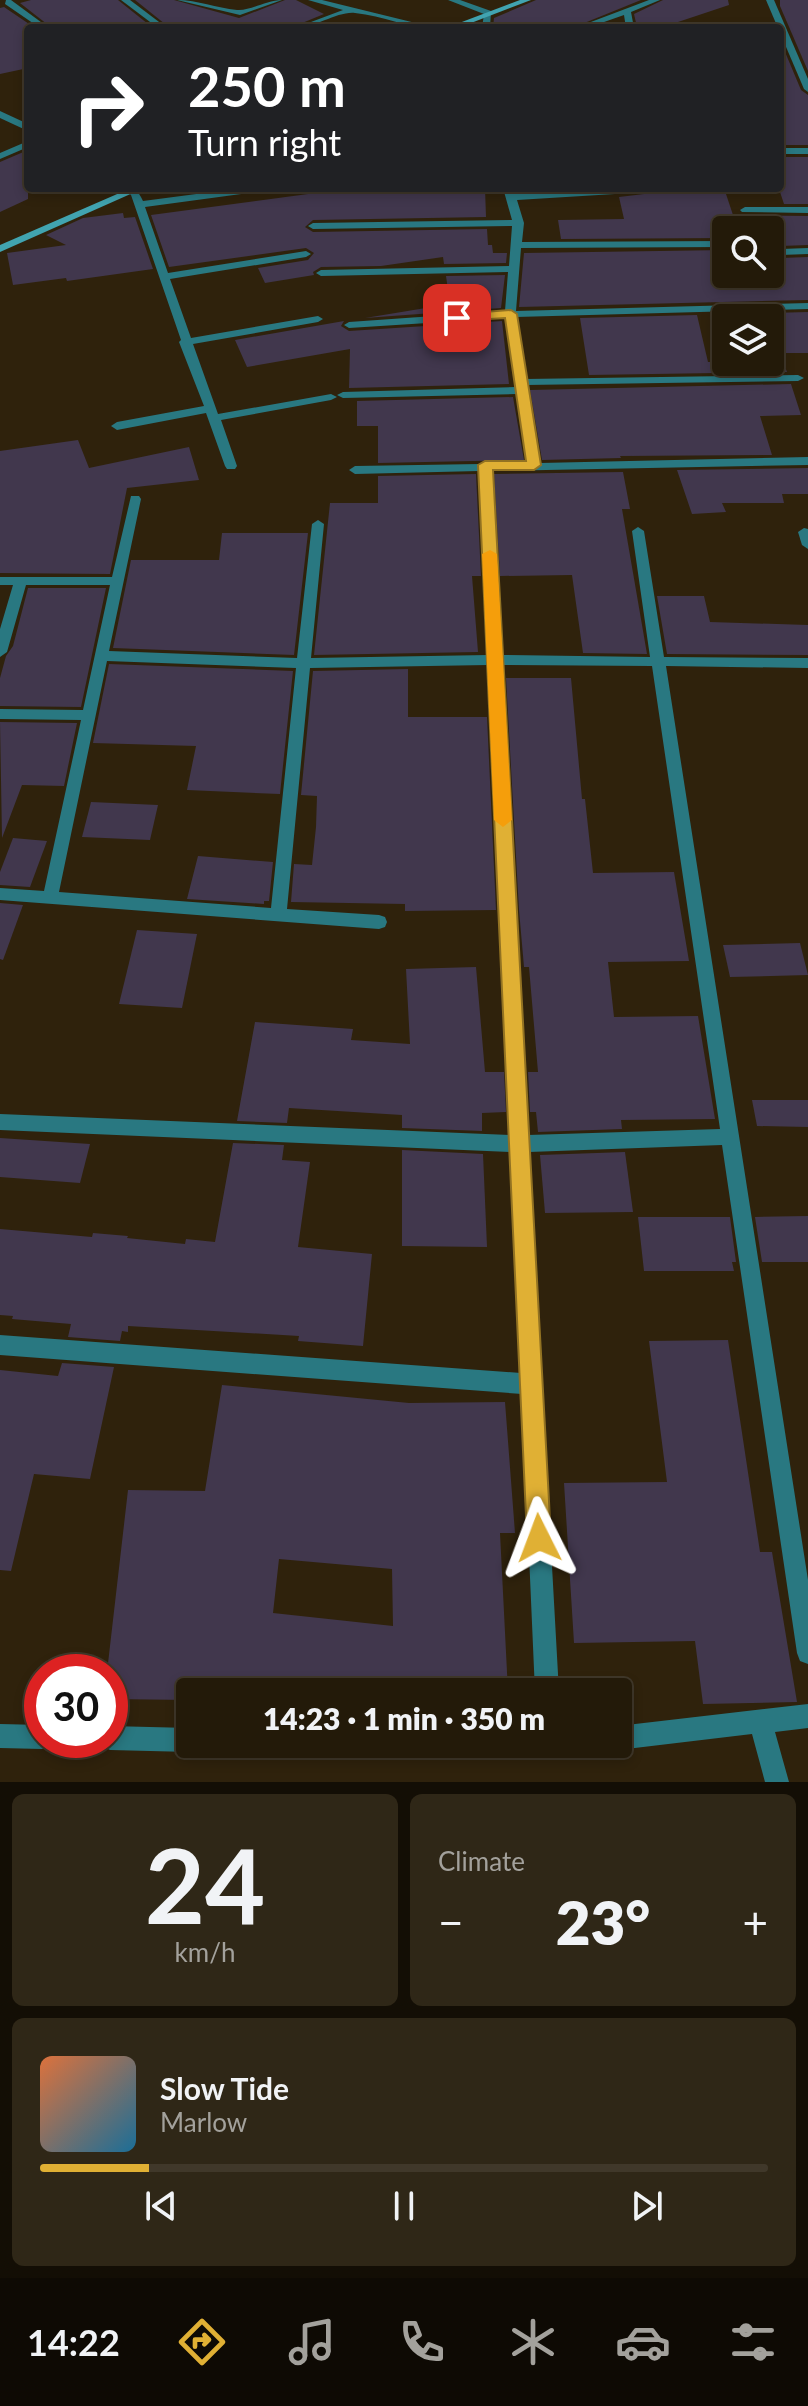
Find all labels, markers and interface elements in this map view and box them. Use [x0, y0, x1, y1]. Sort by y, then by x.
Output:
text: 250 m [188, 52, 346, 119]
icon: right [56, 56, 160, 160]
text: Turn right [188, 120, 341, 164]
map controls [712, 216, 784, 376]
button: search [712, 216, 784, 288]
pin [423, 284, 491, 352]
icon: arrive [435, 296, 479, 340]
button: layers [712, 304, 784, 376]
position arrow [497, 1496, 581, 1580]
speed limit sign: 30 [24, 1654, 128, 1758]
text: 14:23 · 1 min · 350 m [263, 1700, 545, 1736]
text: 24 [145, 1821, 265, 1946]
text: Climate [438, 1845, 525, 1877]
text: 23° [556, 1886, 650, 1958]
text: − [438, 1896, 464, 1948]
text: + [742, 1896, 768, 1948]
text: km/h [175, 1936, 235, 1968]
text: Slow Tide [160, 2070, 289, 2106]
text: Marlow [160, 2106, 247, 2138]
icon: previous [139, 2184, 183, 2228]
icon: pause [382, 2184, 426, 2228]
icon: next [625, 2184, 669, 2228]
icon: directions [174, 2314, 230, 2370]
icon: music [284, 2314, 340, 2370]
icon: phone [394, 2314, 450, 2370]
icon: climate [505, 2314, 561, 2370]
icon: car [615, 2314, 671, 2370]
icon: filters [725, 2314, 781, 2370]
text: 14:22 [27, 2320, 120, 2364]

